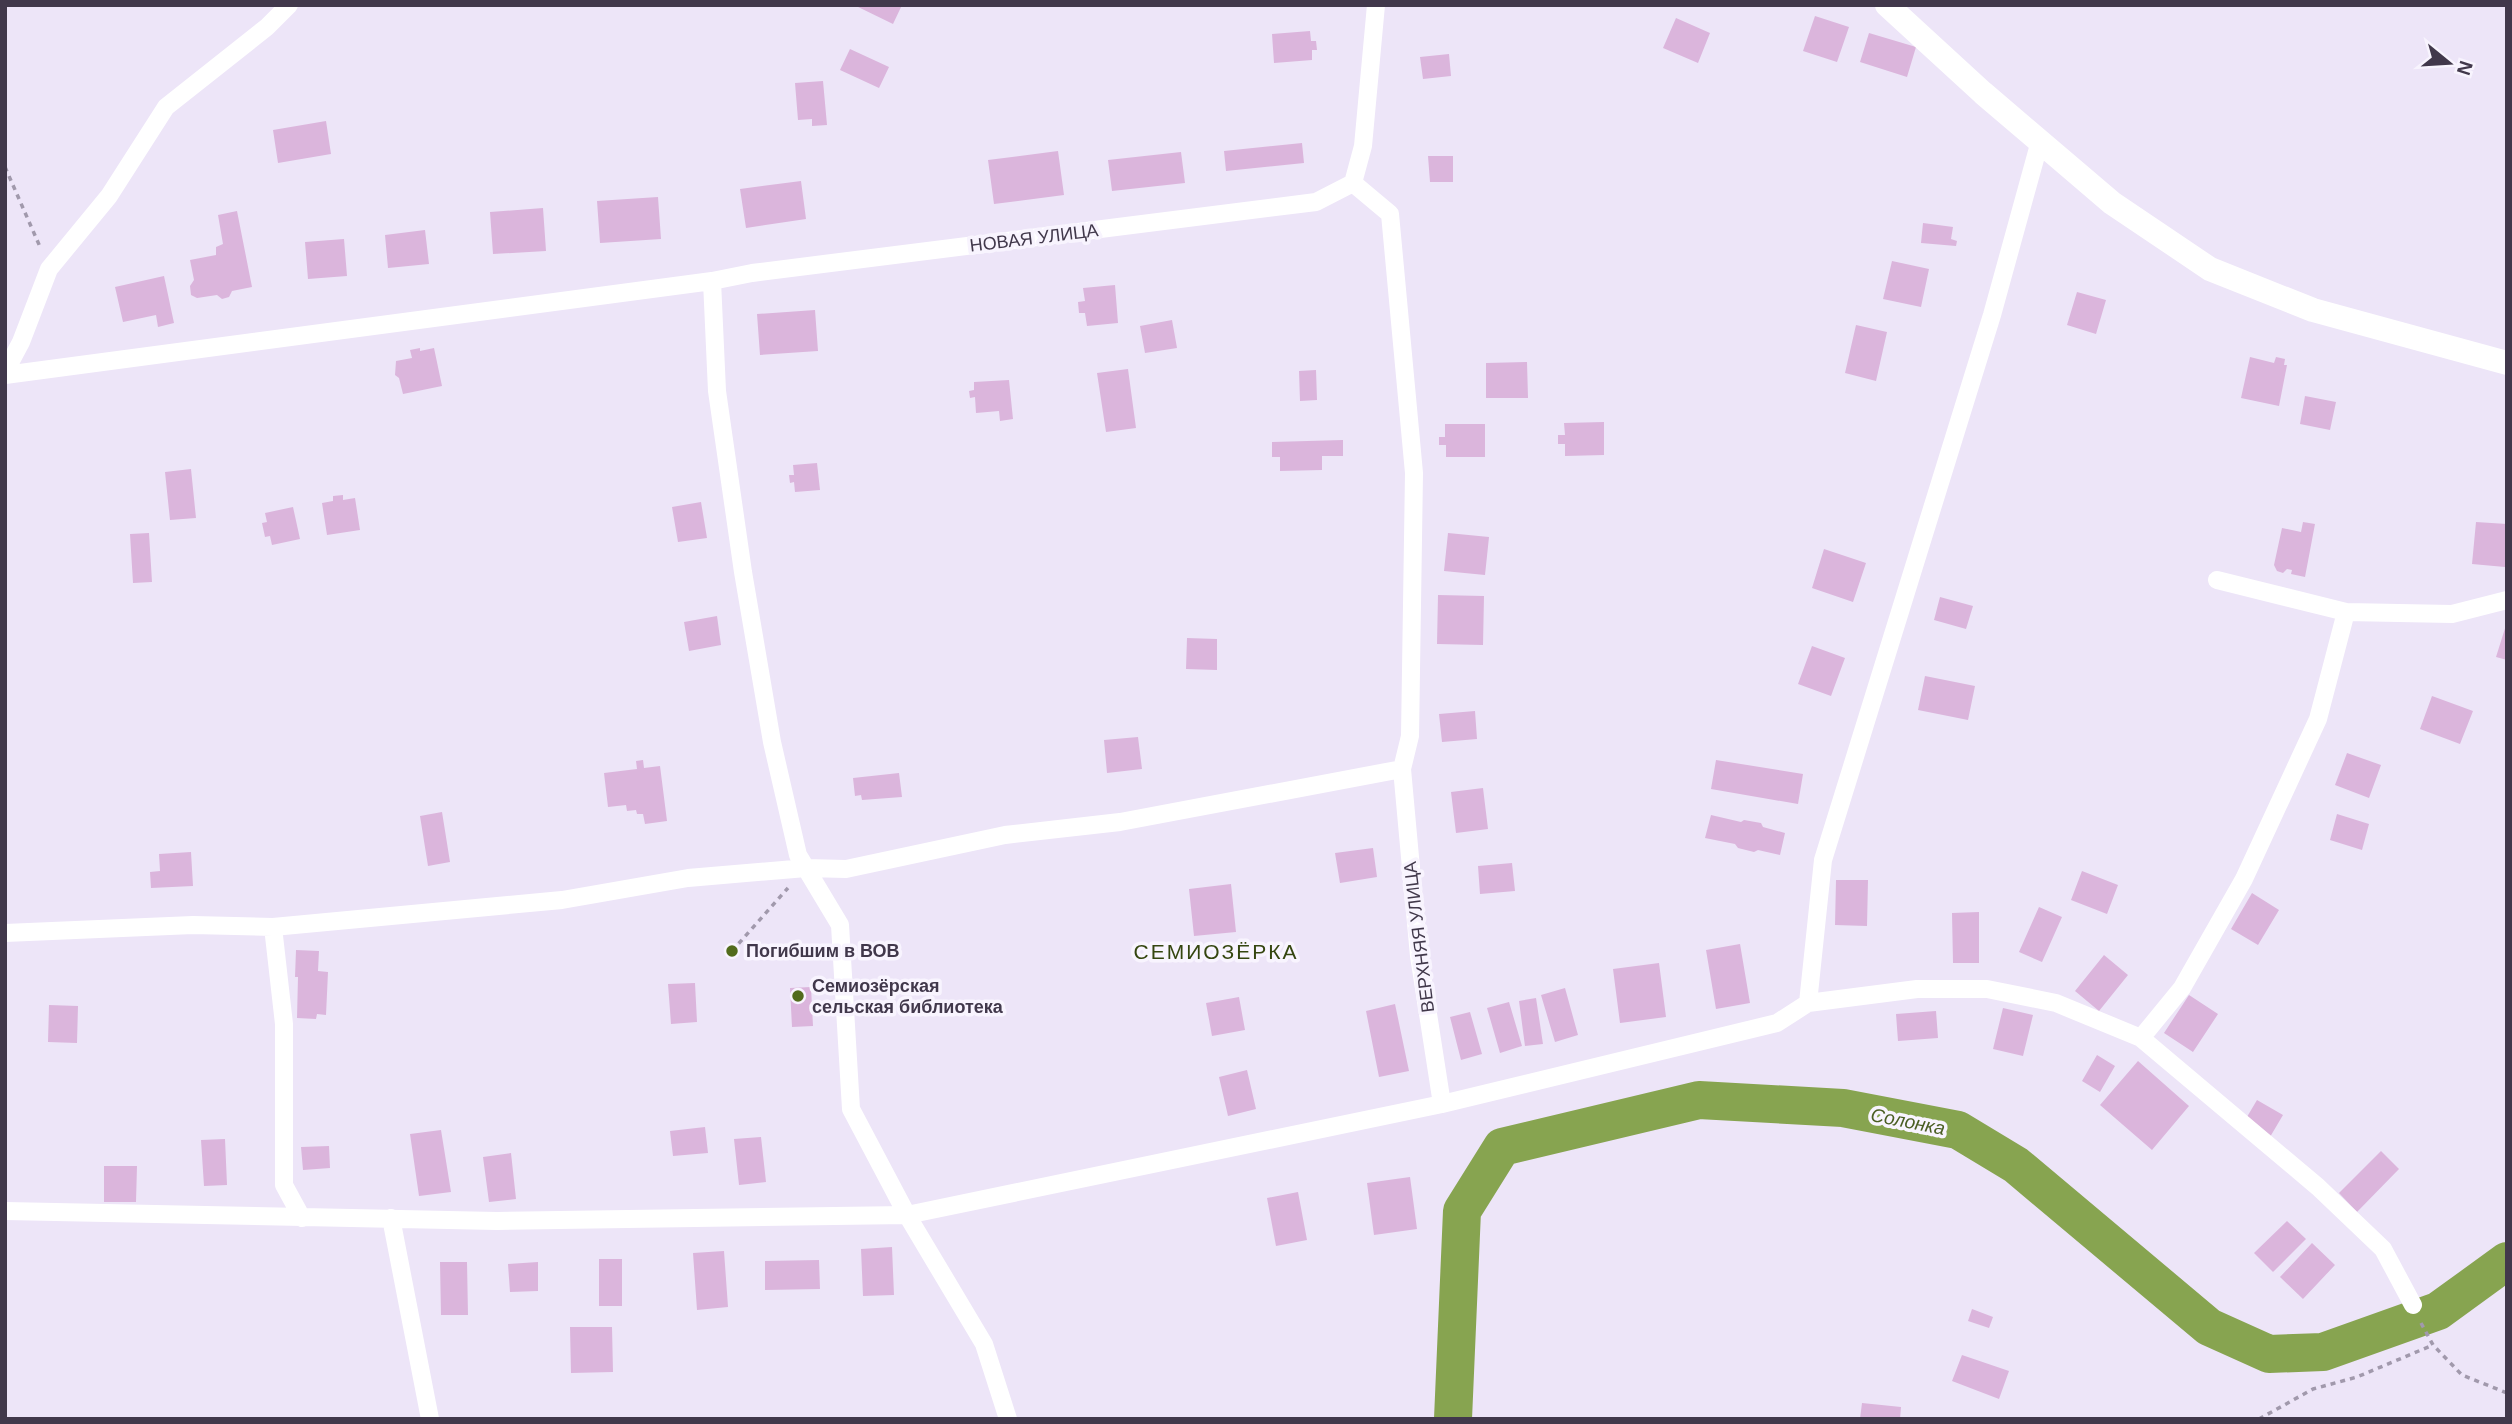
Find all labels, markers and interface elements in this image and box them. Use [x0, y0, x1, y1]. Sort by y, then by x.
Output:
north arrow [2414, 28, 2484, 98]
text: N [2453, 58, 2477, 78]
street label: НОВАЯ УЛИЦА [969, 220, 1099, 256]
street label: ВЕРХНЯЯ УЛИЦА [1400, 860, 1438, 1014]
district label: СЕМИОЗЁРКА [1133, 940, 1299, 963]
place label: Погибшим в ВОВ [746, 941, 900, 961]
marker: Погибшим в ВОВ [724, 943, 740, 959]
place label: Семиозёрская сельская библиотека [812, 976, 1004, 1017]
marker: Семиозёрская сельская библиотека [790, 988, 806, 1004]
water label: Солонка [1869, 1104, 1947, 1139]

